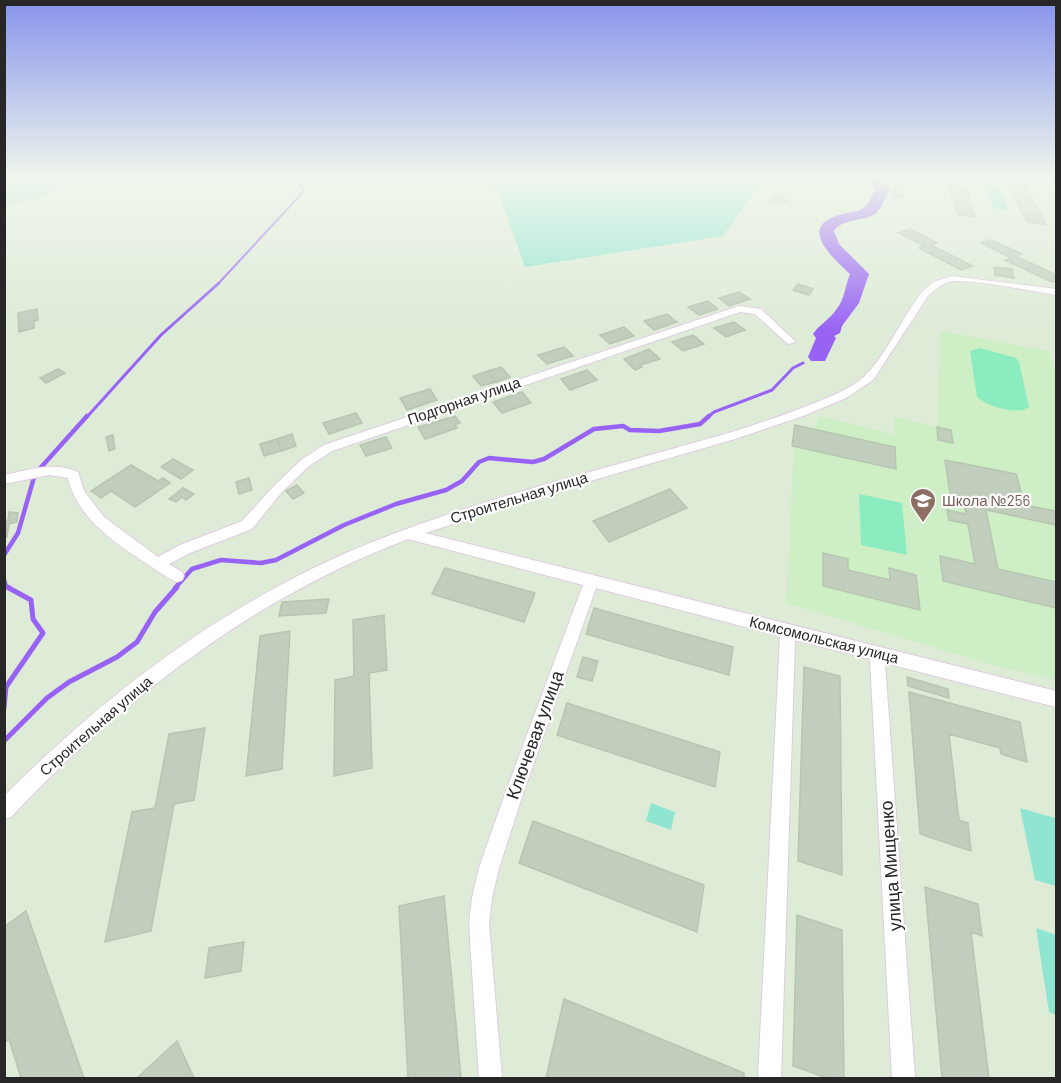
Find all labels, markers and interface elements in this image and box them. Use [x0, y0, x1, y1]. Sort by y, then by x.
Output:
street label: Подгорная улица [405, 372, 523, 428]
street label: Строительная улица [448, 467, 590, 527]
school or university icon: Школа №256 [908, 486, 938, 524]
place label: Школа №256 [942, 491, 1030, 509]
street label: Комсомольская улица [748, 612, 901, 666]
street label: Ключевая улица [501, 666, 568, 802]
street label: Строительная улица [36, 671, 156, 779]
street label: улица Мищенко [874, 800, 906, 932]

